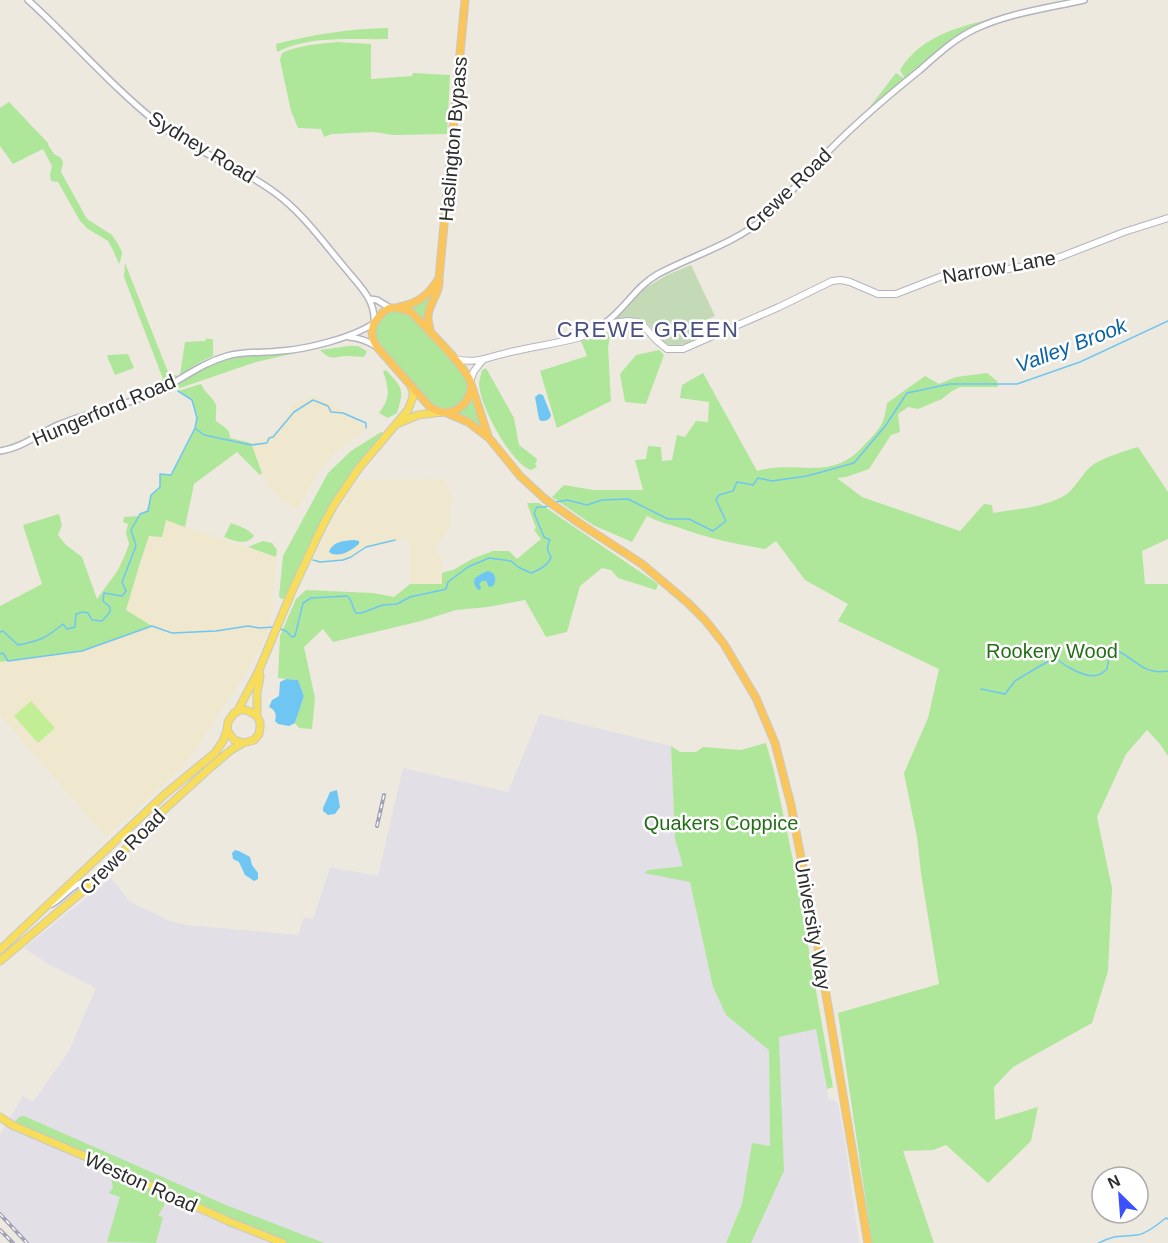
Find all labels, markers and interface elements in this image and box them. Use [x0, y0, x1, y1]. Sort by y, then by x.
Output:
street label: Haslington Bypass [435, 56, 471, 222]
street label: Sydney Road [145, 107, 259, 187]
street label: Crewe Road [740, 143, 836, 237]
street label: Narrow Lane [941, 246, 1057, 288]
water label: Valley Brook [1012, 313, 1131, 377]
district label: CREWE GREEN [557, 317, 739, 342]
street label: Hungerford Road [29, 370, 179, 450]
park label: Rookery Wood [986, 640, 1118, 662]
street label: Crewe Road [75, 805, 169, 899]
park label: Quakers Coppice [644, 812, 798, 834]
street label: University Way [791, 857, 835, 991]
street label: Weston Road [81, 1147, 201, 1217]
north arrow [1090, 1165, 1150, 1225]
text: N [1105, 1172, 1123, 1192]

